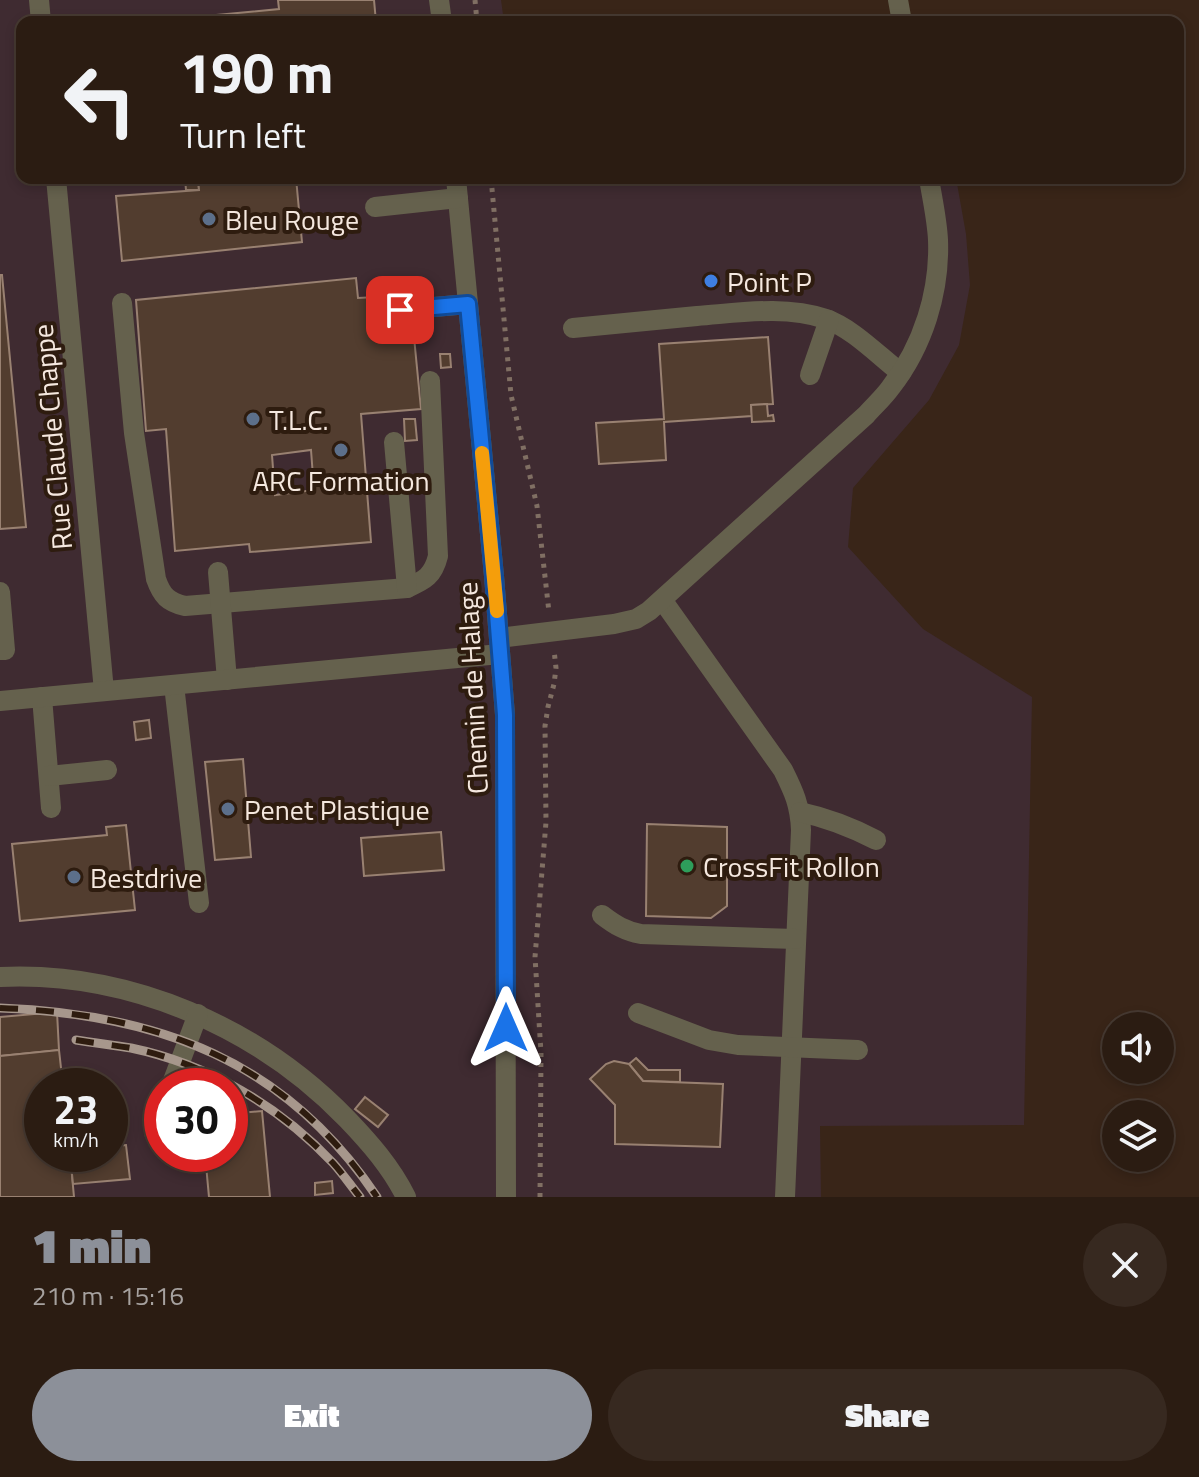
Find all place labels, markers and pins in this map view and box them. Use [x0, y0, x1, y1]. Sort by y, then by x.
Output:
place label: Bleu Rouge [225, 198, 359, 241]
marker: Bleu Rouge [200, 210, 218, 228]
place label: Point P [727, 260, 812, 303]
marker: Point P [702, 272, 720, 290]
pin [366, 276, 434, 344]
place label: T.L.C. [269, 398, 328, 441]
marker: T.L.C. [244, 410, 262, 428]
marker: ARC Formation [332, 441, 350, 459]
place label: ARC Formation [252, 459, 430, 502]
place label: Penet Plastique [244, 788, 430, 831]
marker: Penet Plastique [219, 800, 237, 818]
place label: CrossFit Rollon [703, 845, 880, 888]
place label: Bestdrive [90, 856, 202, 899]
marker: CrossFit Rollon [678, 857, 696, 875]
marker: Bestdrive [65, 868, 83, 886]

